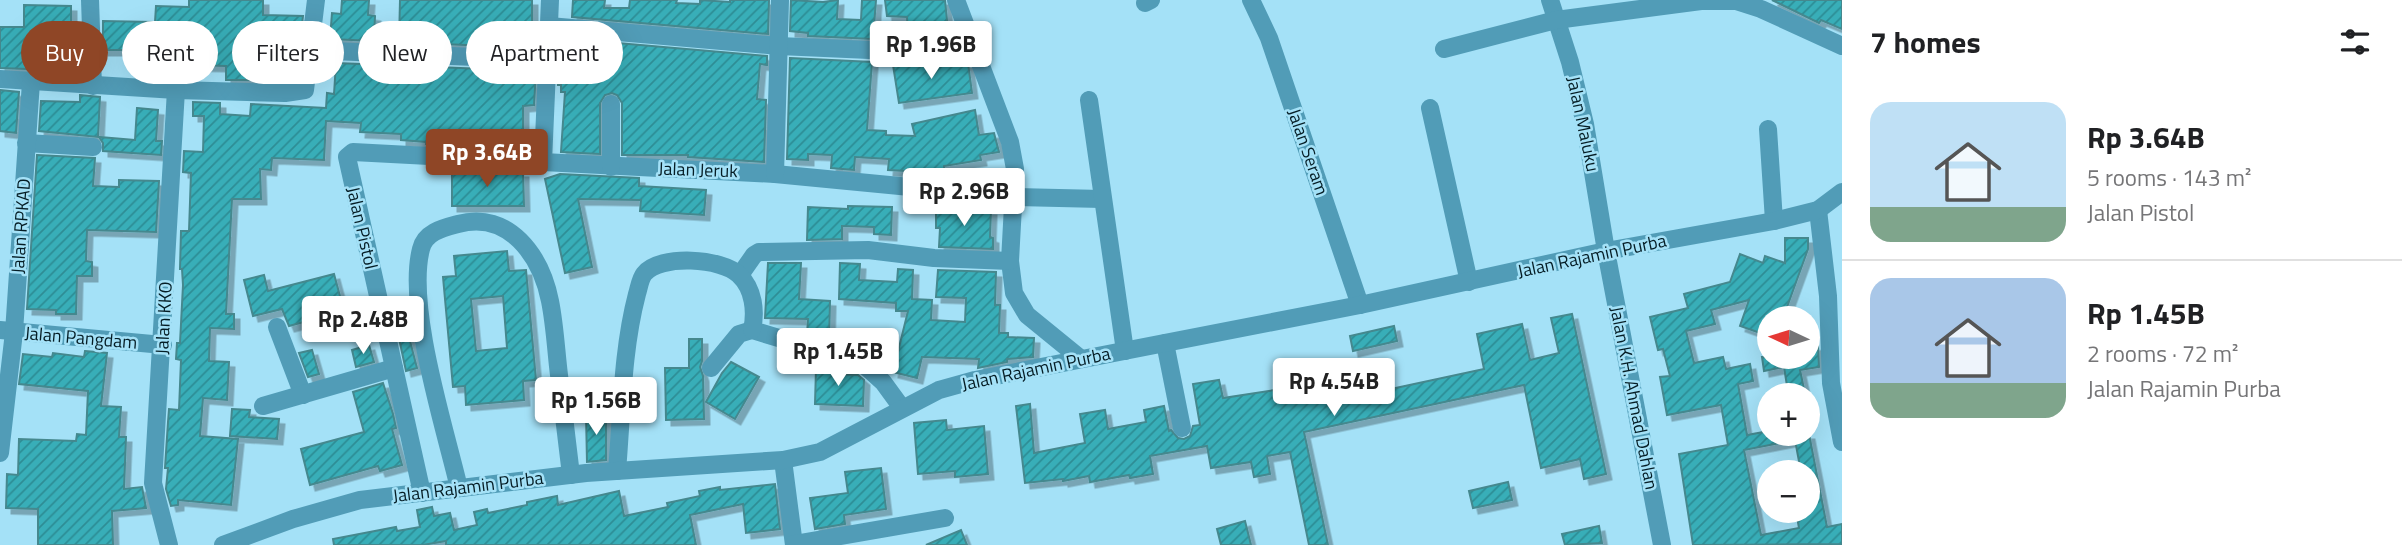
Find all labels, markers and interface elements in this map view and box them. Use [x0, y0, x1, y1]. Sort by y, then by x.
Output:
text: 7 homes [1870, 19, 1981, 65]
chip: Buy [21, 21, 108, 84]
chip: Rent [122, 21, 218, 84]
chip: Filters [232, 21, 344, 84]
chip: New [358, 21, 452, 84]
chip: Apartment [466, 21, 623, 84]
pin: Rp 1.96B [859, 22, 1003, 81]
icon: filters [2336, 23, 2374, 61]
text: Rp 1.96B [886, 26, 976, 61]
street label: Jalan Maluku [1560, 74, 1607, 174]
street label: Jalan Seram [1281, 105, 1336, 199]
text: Rp 3.64B [2087, 114, 2205, 160]
pin: Rp 3.64B [415, 130, 559, 189]
icon: home [1926, 130, 2010, 214]
text: Rp 3.64B [442, 134, 532, 169]
street label: Jalan Jeruk [658, 155, 739, 184]
text: 5 rooms · 143 m² [2087, 160, 2251, 195]
pin: Rp 2.96B [892, 168, 1036, 228]
text: Rp 2.96B [919, 173, 1009, 208]
street label: Jalan RPKAD [4, 177, 37, 274]
street label: Jalan Pistol [340, 184, 385, 272]
text: Jalan Pistol [2087, 195, 2194, 230]
street label: Jalan Rajamin Purba [1515, 227, 1669, 284]
street label: Jalan KKO [148, 281, 179, 355]
text: Rp 1.45B [2087, 290, 2205, 336]
pin: Rp 2.48B [291, 296, 435, 356]
text: Rp 2.48B [318, 301, 408, 336]
street label: Jalan K.H. Ahmad Dahlan [1603, 304, 1666, 492]
north arrow [1757, 306, 1820, 369]
map controls [1757, 306, 1820, 523]
icon: home [1926, 306, 2010, 390]
street label: Jalan Pangdam [24, 319, 139, 356]
pin: Rp 1.45B [766, 328, 910, 388]
text: Rp 1.45B [793, 333, 883, 368]
text: 2 rooms · 72 m² [2087, 336, 2238, 371]
street label: Jalan Rajamin Purba [959, 340, 1113, 397]
pin: Rp 4.54B [1262, 358, 1406, 418]
text: Rp 4.54B [1289, 363, 1379, 398]
text: Jalan Rajamin Purba [2087, 371, 2281, 406]
pin: Rp 1.56B [524, 378, 668, 437]
text: Rp 1.56B [551, 382, 641, 417]
button: + [1757, 383, 1820, 446]
button: − [1757, 460, 1820, 523]
street label: Jalan Rajamin Purba [391, 464, 545, 509]

